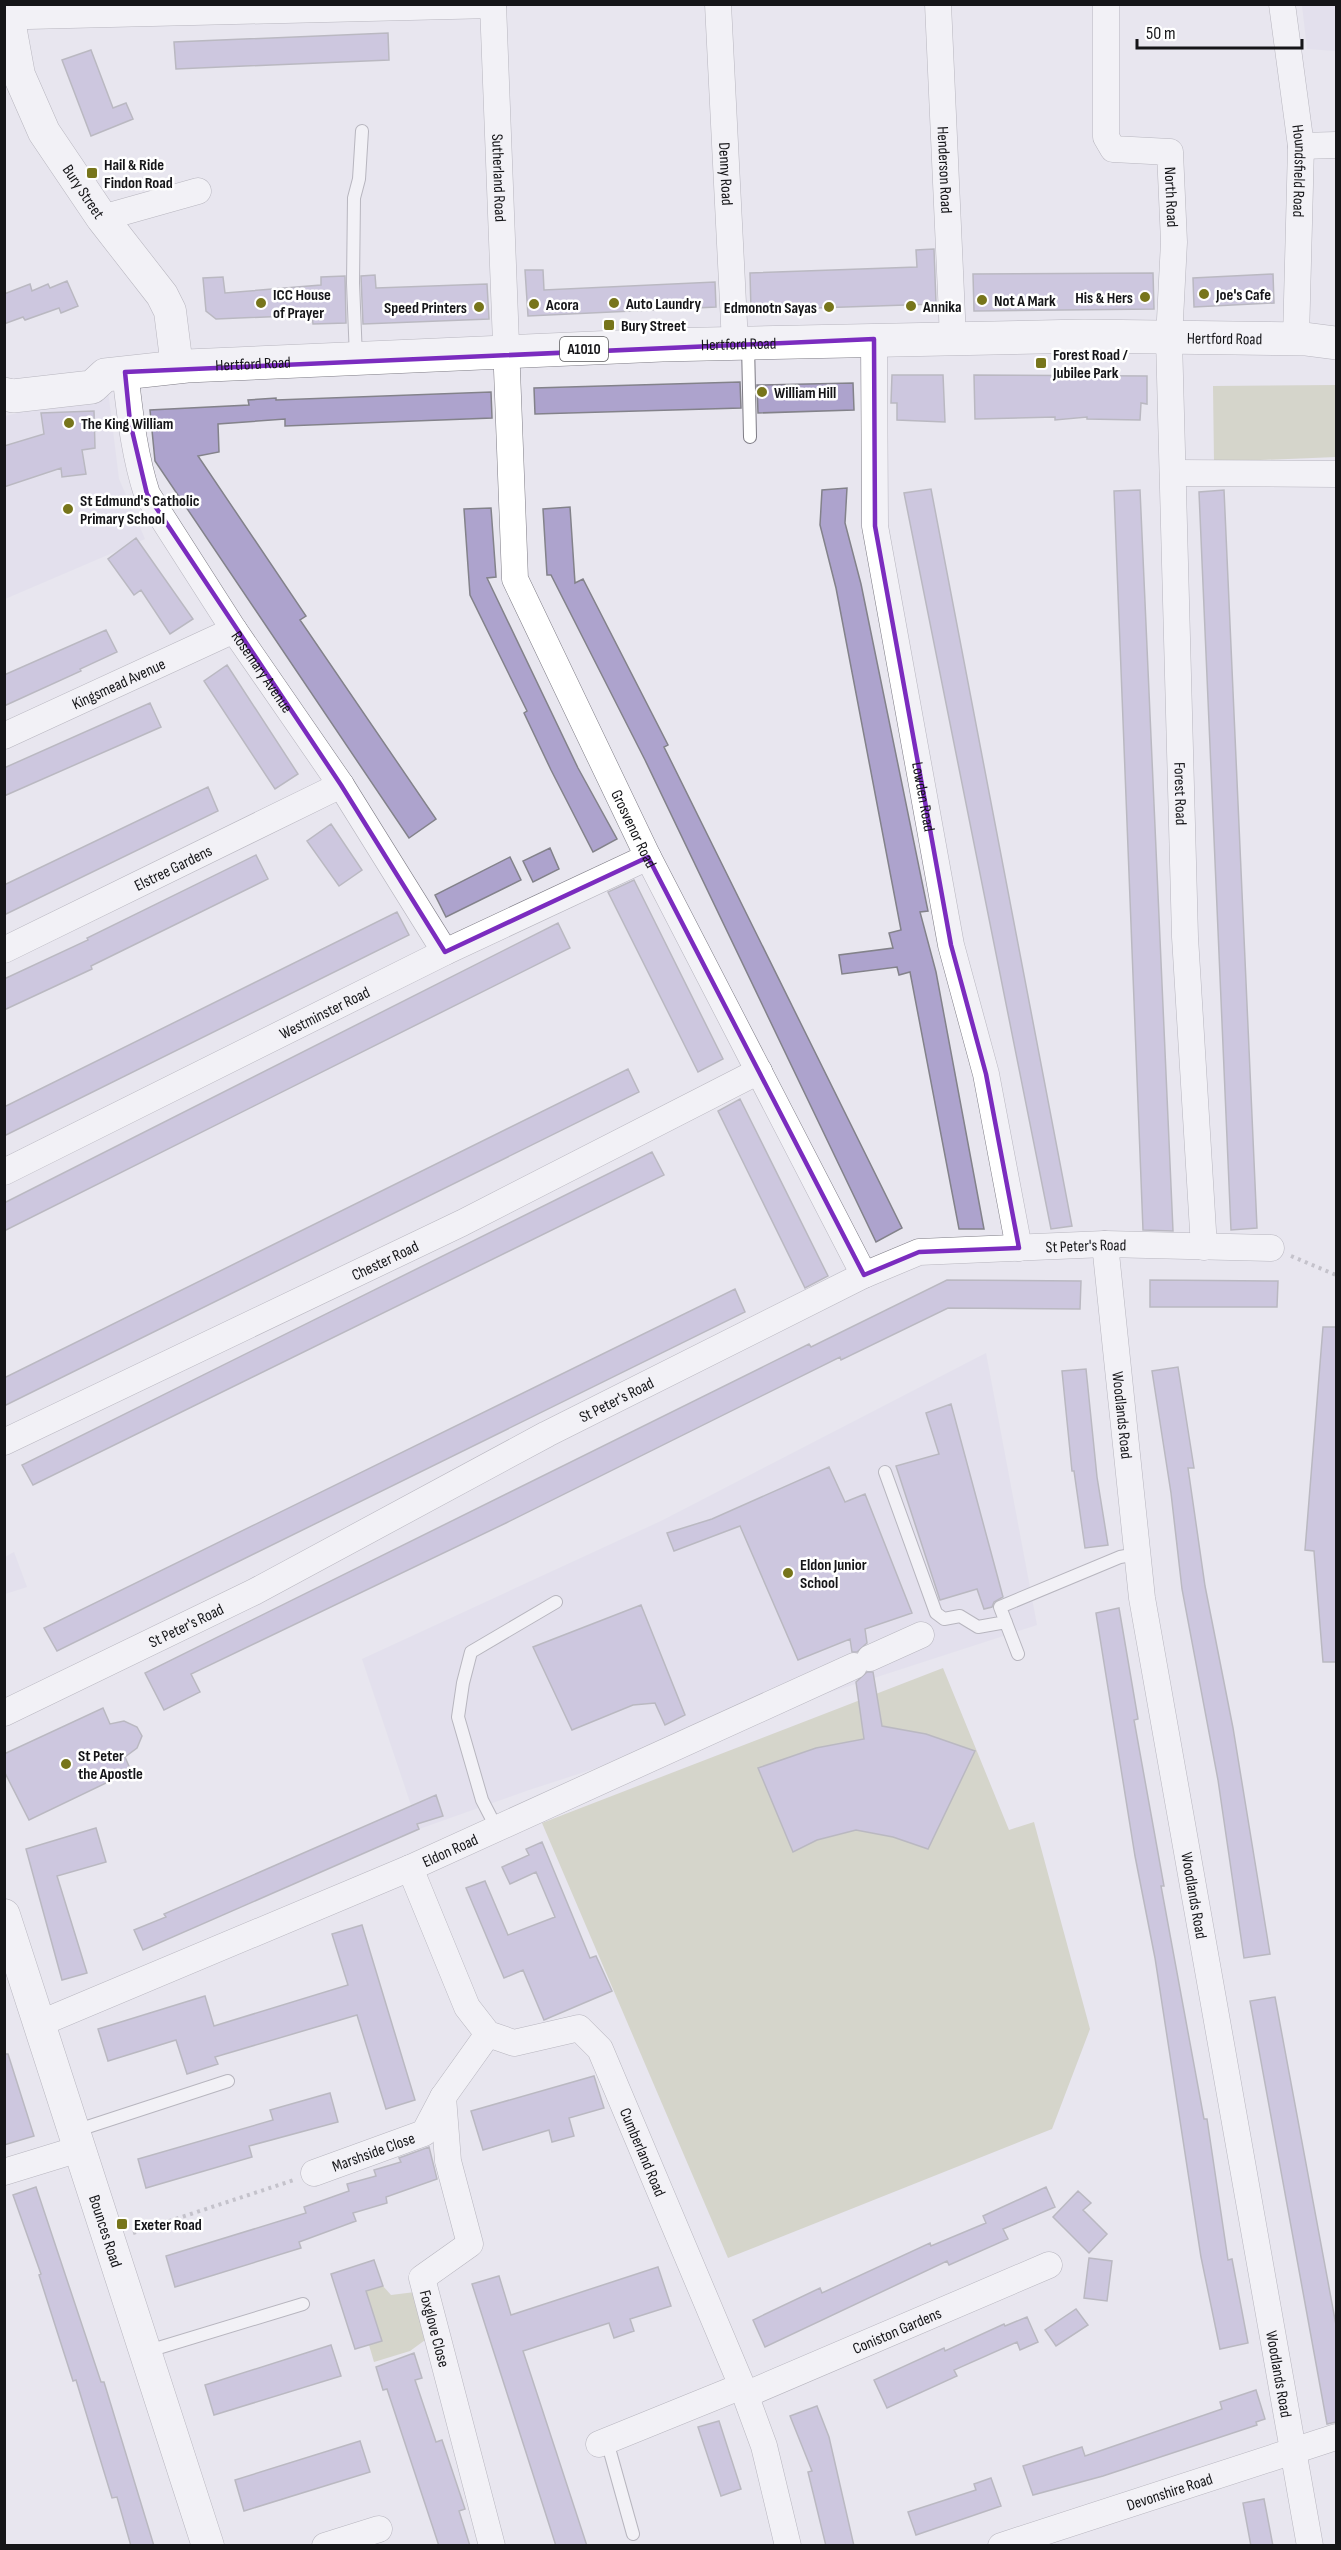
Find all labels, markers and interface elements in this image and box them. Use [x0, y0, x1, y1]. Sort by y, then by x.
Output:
scale bar [1137, 12, 1302, 50]
text: 50 m [1146, 23, 1176, 44]
street label: Houndsfield Road [1287, 123, 1309, 217]
street label: Henderson Road [932, 126, 955, 214]
street label: Sutherland Road [487, 133, 509, 222]
street label: Denny Road [714, 142, 736, 206]
place label: Hail & Ride Findon Road [104, 156, 173, 193]
street label: Bury Street [58, 162, 108, 223]
marker: Hail & Ride Findon Road [85, 166, 99, 180]
street label: North Road [1160, 166, 1181, 228]
place label: ICC House of Prayer [273, 286, 331, 323]
place label: Joe's Cafe [1215, 286, 1271, 305]
marker: Joe's Cafe [1197, 287, 1211, 301]
place label: His & Hers [1075, 289, 1133, 308]
marker: His & Hers [1138, 290, 1152, 304]
place label: Not A Mark [994, 292, 1056, 311]
marker: Not A Mark [975, 293, 989, 307]
place label: Auto Laundry [625, 295, 701, 314]
marker: ICC House of Prayer [254, 296, 268, 310]
place label: Acora [545, 296, 579, 315]
marker: Auto Laundry [607, 296, 621, 310]
marker: Acora [527, 297, 541, 311]
place label: Annika [922, 298, 962, 317]
place label: Speed Printers [384, 299, 467, 318]
place label: Edmonotn Sayas [724, 299, 817, 318]
marker: Annika [904, 299, 918, 313]
marker: Speed Printers [472, 300, 486, 314]
marker: Edmonotn Sayas [822, 300, 836, 314]
place label: Bury Street [621, 317, 686, 336]
marker: Bury Street [602, 318, 616, 332]
street label: Hertford Road [1187, 329, 1262, 349]
street label: Hertford Road [701, 335, 777, 355]
road number: A1010 [560, 337, 608, 361]
place label: Forest Road / Jubilee Park [1052, 346, 1128, 383]
street label: Hertford Road [215, 353, 291, 376]
marker: Forest Road / Jubilee Park [1034, 356, 1048, 370]
place label: William Hill [774, 384, 836, 403]
marker: William Hill [755, 385, 769, 399]
place label: The King William [81, 415, 173, 434]
marker: The King William [62, 416, 76, 430]
place label: St Edmund's Catholic Primary School [80, 492, 200, 529]
marker: St Edmund's Catholic Primary School [61, 502, 75, 516]
street label: Rosemary Avenue [227, 628, 296, 717]
street label: Kingsmead Avenue [69, 655, 169, 714]
street label: Lowden Road [907, 760, 938, 833]
street label: Forest Road [1169, 762, 1190, 826]
street label: Grosvenor Road [606, 787, 660, 872]
street label: Elstree Gardens [132, 842, 216, 896]
street label: Westminster Road [277, 983, 373, 1044]
street label: St Peter's Road [1045, 1236, 1127, 1258]
street label: Chester Road [349, 1237, 422, 1285]
street label: Woodlands Road [1107, 1371, 1135, 1460]
street label: St Peter's Road [576, 1374, 657, 1427]
place label: Eldon Junior School [800, 1556, 867, 1593]
marker: Eldon Junior School [781, 1566, 795, 1580]
street label: St Peter's Road [146, 1600, 227, 1653]
place label: St Peter the Apostle [78, 1747, 143, 1784]
marker: St Peter the Apostle [59, 1757, 73, 1771]
street label: Eldon Road [420, 1830, 481, 1872]
street label: Woodlands Road [1176, 1851, 1210, 1941]
street label: Cumberland Road [615, 2105, 669, 2200]
street label: Marshside Close [330, 2129, 418, 2177]
street label: Bounces Road [84, 2193, 125, 2270]
place label: Exeter Road [134, 2216, 202, 2235]
marker: Exeter Road [115, 2217, 129, 2231]
street label: Foxglove Close [415, 2288, 453, 2369]
street label: Coniston Gardens [850, 2304, 945, 2359]
street label: Woodlands Road [1261, 2329, 1295, 2419]
street label: Devonshire Road [1124, 2470, 1215, 2516]

